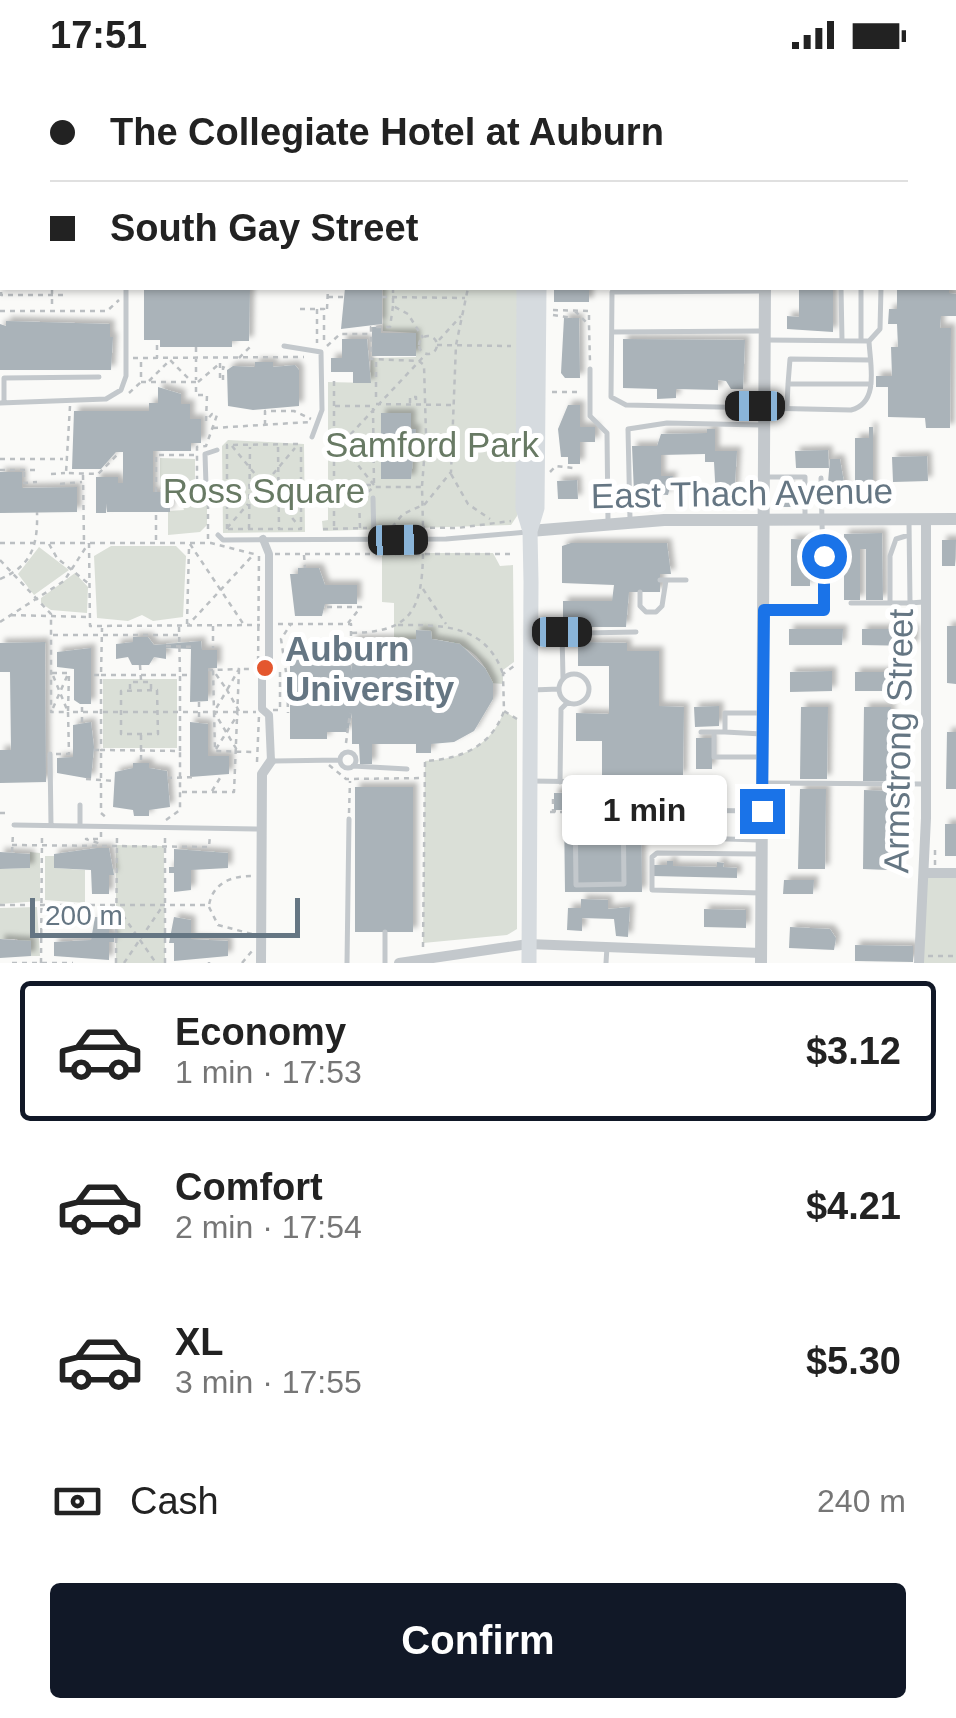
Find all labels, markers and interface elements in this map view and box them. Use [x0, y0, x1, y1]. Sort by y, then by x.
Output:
text: 17:51 [50, 14, 147, 56]
text: The Collegiate Hotel at Auburn [110, 111, 664, 153]
text: South Gay Street [110, 207, 418, 249]
car [725, 391, 785, 421]
park label: Samford Park [325, 425, 539, 464]
park label: Ross Square [163, 471, 365, 510]
street label: East Thach Avenue [591, 471, 893, 515]
car [368, 524, 428, 556]
route start [802, 534, 847, 579]
street label: Armstrong Street [876, 608, 920, 874]
car [532, 617, 592, 647]
place label: Auburn University [285, 629, 455, 708]
marker: Auburn University [254, 657, 276, 679]
callout: 1 min [562, 776, 727, 846]
route end [740, 789, 785, 834]
text: 1 min [603, 792, 686, 828]
scale bar [30, 893, 300, 938]
text: 200 m [45, 900, 123, 931]
icon: car [55, 1006, 145, 1096]
text: Economy [175, 1011, 346, 1053]
text: $3.12 [806, 1030, 901, 1072]
text: 1 min · 17:53 [175, 1054, 362, 1090]
icon: car [55, 1161, 145, 1251]
text: Comfort [175, 1166, 323, 1208]
text: $4.21 [806, 1185, 901, 1227]
text: 2 min · 17:54 [175, 1209, 362, 1245]
icon: car [55, 1316, 145, 1406]
text: XL [175, 1321, 224, 1363]
text: $5.30 [806, 1340, 901, 1382]
text: 3 min · 17:55 [175, 1364, 362, 1400]
icon: cash [50, 1474, 105, 1529]
text: Cash [130, 1480, 219, 1522]
text: 240 m [817, 1483, 906, 1519]
button: Confirm [50, 1583, 906, 1698]

